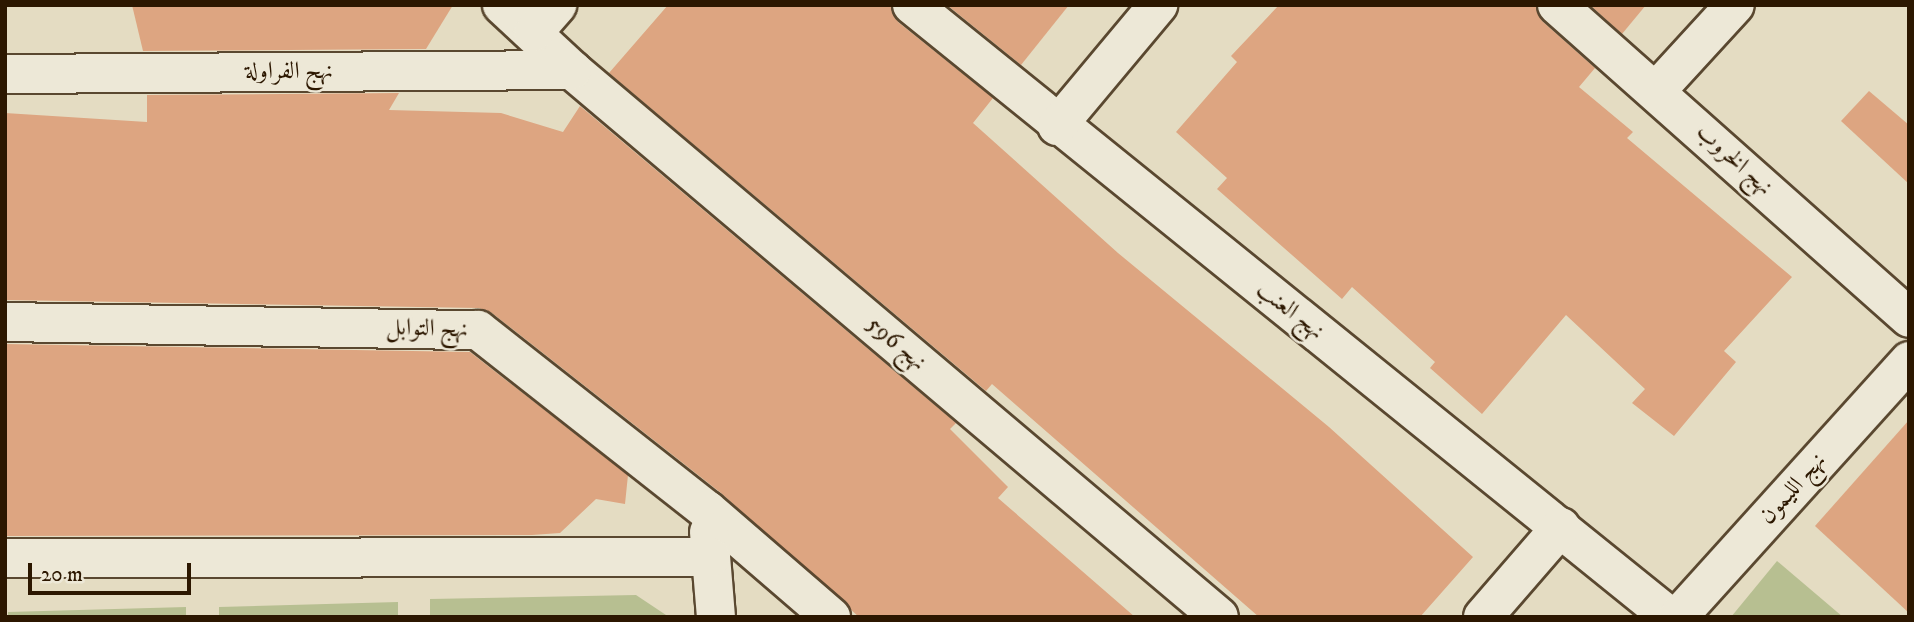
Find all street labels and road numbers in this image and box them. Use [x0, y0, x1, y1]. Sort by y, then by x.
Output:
street label: نهج الفراولة [245, 58, 333, 86]
street label: نهج الخروب [1690, 118, 1778, 202]
street label: نهج العنب [1250, 275, 1330, 347]
street label: نهج 596 [860, 311, 932, 377]
street label: نهج التوابل [386, 313, 468, 345]
street label: نهج الليمون [1753, 447, 1833, 531]

